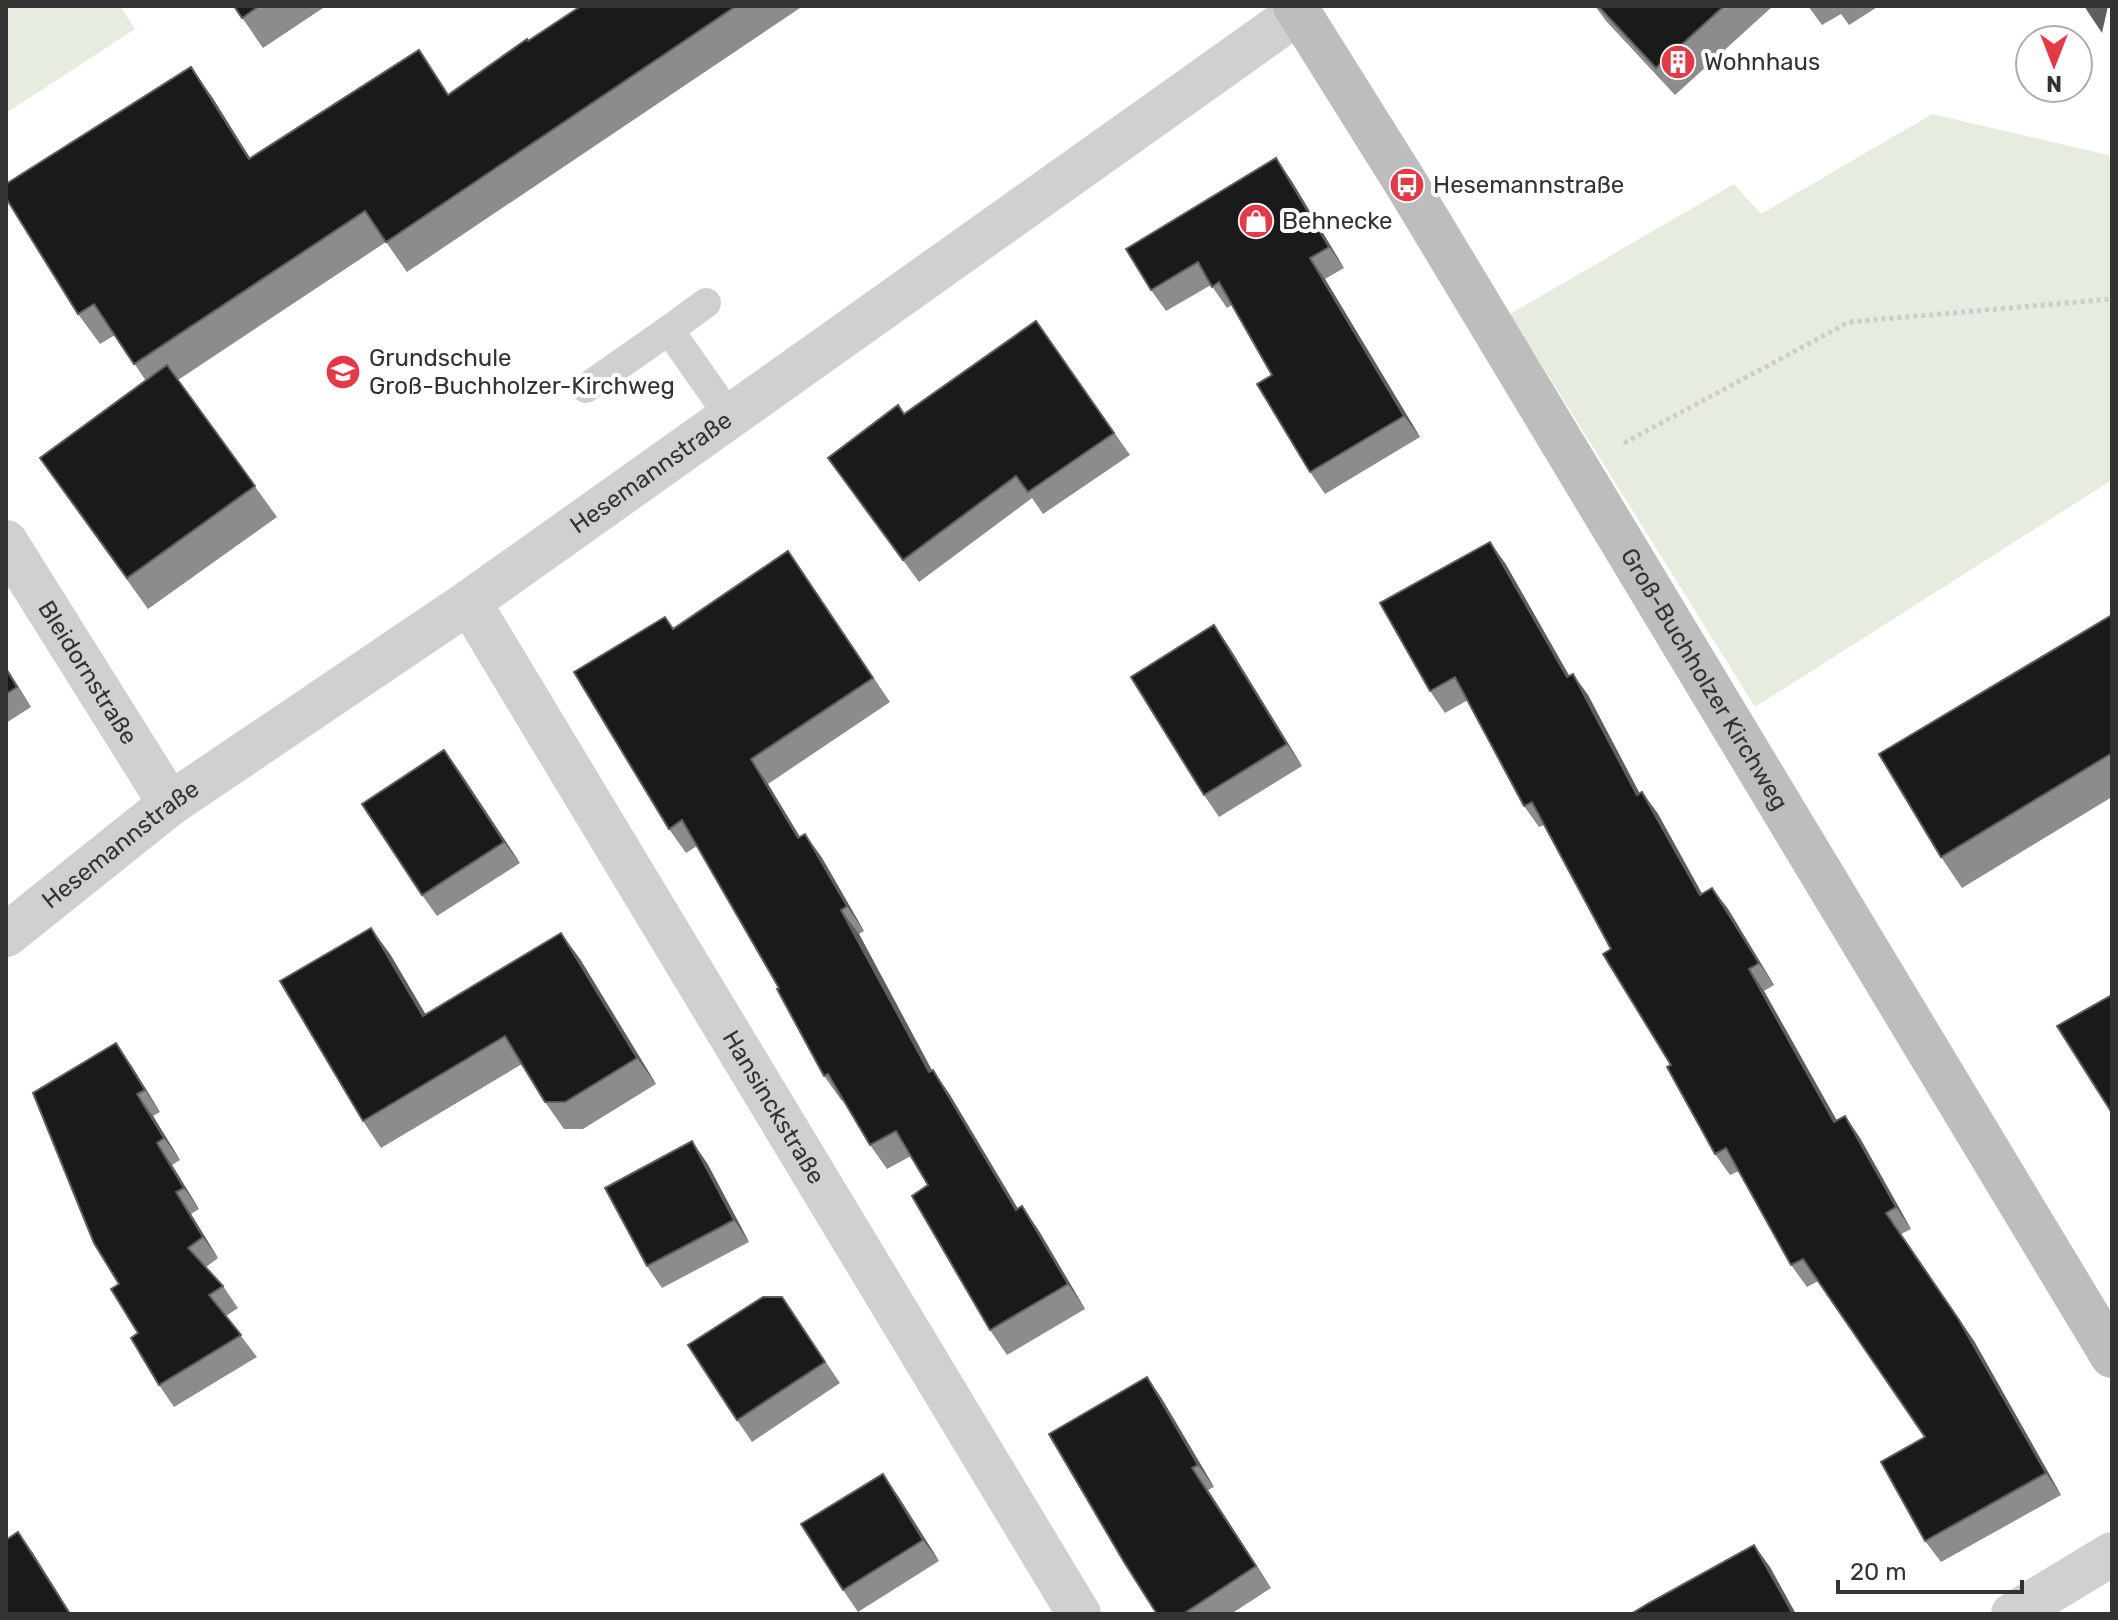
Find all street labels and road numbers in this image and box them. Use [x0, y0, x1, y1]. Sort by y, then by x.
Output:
street label: Hesemannstraße [565, 406, 737, 540]
street label: Groß-Buchholzer Kirchweg [1615, 543, 1794, 815]
street label: Bleidornstraße [32, 595, 143, 750]
street label: Hesemannstraße [37, 775, 204, 915]
street label: Hansinckstraße [717, 1025, 831, 1189]

